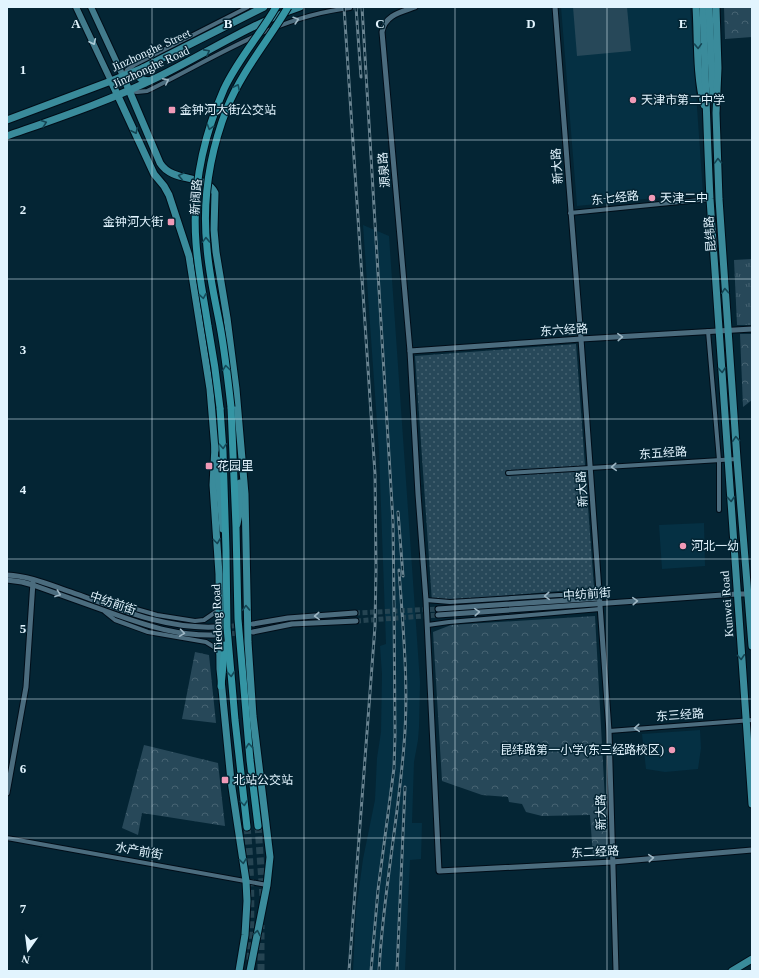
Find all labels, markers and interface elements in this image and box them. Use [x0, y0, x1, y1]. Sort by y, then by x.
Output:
text: A [71, 16, 81, 31]
text: B [224, 16, 233, 31]
one-way arrow [292, 16, 299, 24]
text: C [375, 16, 385, 31]
text: D [526, 16, 536, 31]
text: E [679, 16, 687, 31]
street label: Jinzhonghe Street [109, 25, 193, 74]
one-way arrow [88, 38, 96, 46]
street label: Jinzhonghe Road [110, 43, 192, 91]
one-way arrow [694, 43, 702, 49]
one-way arrow [203, 49, 210, 57]
text: 1 [20, 62, 26, 77]
one-way arrow [162, 78, 169, 86]
one-way arrow [232, 84, 240, 91]
place label: 天津市第二中学 [641, 93, 725, 107]
marker: 天津市第二中学 [628, 95, 638, 105]
place label: 金钟河大街公交站 [180, 103, 276, 117]
marker: 金钟河大街公交站 [167, 105, 177, 115]
one-way arrow [40, 119, 47, 127]
one-way arrow [206, 123, 215, 130]
one-way arrow [130, 126, 138, 134]
street label: 新大路 [549, 148, 565, 184]
street label: 源泉路 [375, 151, 393, 189]
one-way arrow [713, 158, 722, 164]
one-way arrow [178, 173, 184, 181]
street label: 新阔路 [188, 179, 204, 215]
street label: 东七经路 [590, 189, 640, 207]
place label: 天津二中 [660, 191, 708, 205]
marker: 天津二中 [647, 193, 657, 203]
text: 2 [20, 202, 26, 217]
place label: 金钟河大街 [103, 215, 163, 229]
street label: 昆纬路 [702, 216, 718, 252]
marker: 金钟河大街 [166, 217, 176, 227]
one-way arrow [202, 237, 211, 243]
one-way arrow [721, 288, 730, 294]
one-way arrow [198, 293, 207, 299]
street label: 东六经路 [540, 321, 588, 339]
one-way arrow [617, 332, 623, 341]
text: 3 [20, 342, 27, 357]
one-way arrow [222, 365, 231, 371]
one-way arrow [717, 367, 726, 373]
one-way arrow [731, 436, 740, 442]
one-way arrow [218, 443, 227, 449]
street label: 东五经路 [639, 444, 687, 462]
place label: 花园里 [217, 459, 253, 473]
marker: 花园里 [204, 461, 214, 471]
one-way arrow [611, 462, 617, 471]
street label: 新大路 [574, 471, 590, 507]
text: 4 [20, 482, 27, 497]
one-way arrow [726, 496, 735, 502]
one-way arrow [212, 538, 221, 544]
place label: 河北一幼 [691, 539, 739, 553]
marker: 河北一幼 [678, 541, 688, 551]
street label: Kunwei Road [718, 570, 736, 638]
street label: Tiedong Road [209, 584, 225, 652]
street label: 中纺前街 [563, 585, 611, 603]
one-way arrow [54, 589, 61, 598]
street label: 中纺前街 [88, 589, 138, 617]
one-way arrow [544, 591, 550, 600]
one-way arrow [632, 596, 638, 605]
one-way arrow [242, 605, 250, 611]
one-way arrow [474, 608, 480, 617]
one-way arrow [314, 611, 320, 620]
text: 5 [20, 621, 27, 636]
one-way arrow [179, 628, 185, 637]
one-way arrow [737, 654, 746, 660]
one-way arrow [226, 671, 235, 677]
street label: 东三经路 [656, 706, 704, 724]
one-way arrow [634, 724, 640, 733]
one-way arrow [244, 743, 253, 749]
place label: 昆纬路第一小学(东三经路校区) [500, 743, 664, 757]
marker: 昆纬路第一小学(东三经路校区) [667, 745, 677, 755]
text: 6 [20, 761, 27, 776]
place label: 北站公交站 [233, 773, 293, 787]
marker: 北站公交站 [220, 775, 230, 785]
street label: 新大路 [594, 794, 608, 830]
one-way arrow [240, 800, 249, 807]
street label: 水产前街 [114, 840, 164, 862]
street label: 东二经路 [571, 844, 619, 860]
one-way arrow [648, 854, 654, 863]
one-way arrow [238, 858, 247, 864]
text: 7 [20, 901, 27, 916]
north arrow [8, 930, 48, 970]
one-way arrow [253, 930, 261, 936]
text: N [20, 953, 31, 966]

